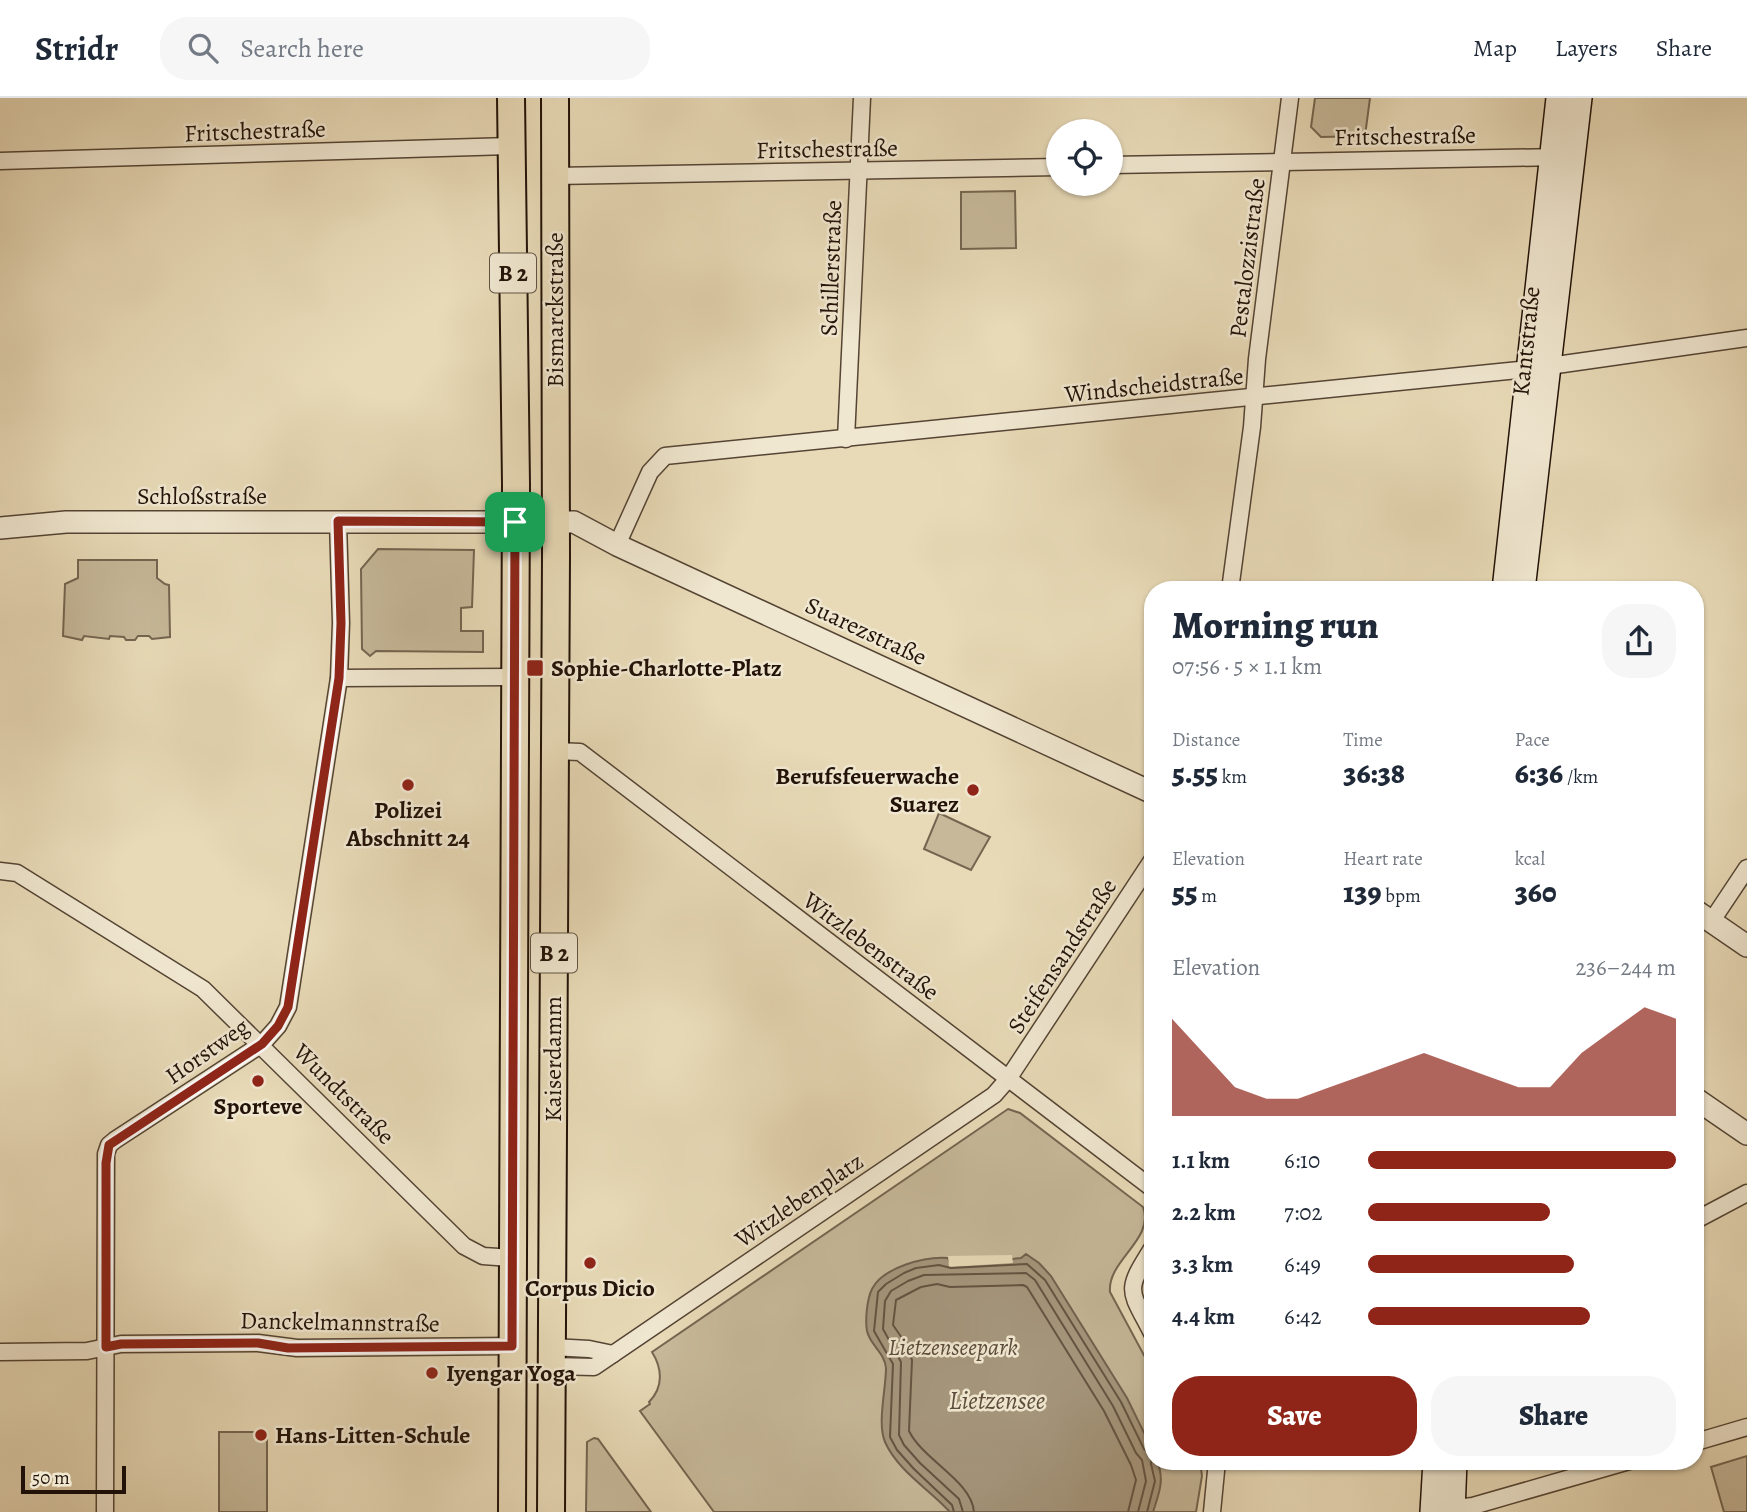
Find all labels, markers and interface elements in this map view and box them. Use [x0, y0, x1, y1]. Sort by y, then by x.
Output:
search box [160, 17, 650, 80]
text: Stridr [35, 26, 118, 71]
icon: search [184, 29, 222, 67]
text: Search here [240, 31, 364, 66]
text: Map [1473, 32, 1517, 64]
text: Layers [1555, 32, 1618, 64]
text: Share [1656, 32, 1712, 64]
street label: Fritschestraße [184, 113, 326, 149]
map controls [1046, 119, 1123, 196]
button: locate [1046, 119, 1123, 196]
street label: Fritschestraße [1334, 119, 1476, 153]
street label: Fritschestraße [756, 132, 898, 166]
street label: Pestalozzistraße [1221, 176, 1273, 340]
street label: Schillerstraße [813, 199, 849, 337]
street label: Bismarckstraße [539, 232, 571, 388]
road number: B 2 [490, 254, 536, 292]
street label: Kantstraße [1504, 285, 1548, 397]
street label: Windscheidstraße [1062, 360, 1245, 410]
street label: Schloßstraße [137, 480, 267, 512]
pin [485, 492, 545, 552]
icon: arrive [496, 503, 534, 541]
street label: Suarezstraße [800, 589, 932, 673]
text: Morning run [1172, 599, 1379, 651]
button: share [1602, 604, 1676, 678]
text: 07:56 · 5 × 1.1 km [1172, 651, 1322, 682]
place label: Sophie-Charlotte-Platz [551, 652, 782, 684]
marker: Sophie-Charlotte-Platz [525, 658, 545, 678]
text: Distance [1172, 727, 1240, 753]
text: Time [1343, 727, 1383, 753]
text: Pace [1515, 727, 1550, 753]
text: 5.55 [1172, 753, 1218, 793]
text: 36:38 [1343, 753, 1405, 793]
text: 6:36 [1515, 753, 1563, 793]
place label: Berufsfeuerwache Suarez [775, 760, 959, 820]
text: km [1218, 764, 1247, 790]
text: /km [1563, 764, 1598, 790]
marker: Polizei Abschnitt 24 [400, 777, 416, 793]
marker: Berufsfeuerwache Suarez [965, 782, 981, 798]
place label: Polizei Abschnitt 24 [345, 794, 470, 854]
text: Elevation [1172, 846, 1245, 872]
text: Heart rate [1343, 846, 1423, 872]
text: kcal [1515, 846, 1545, 872]
street label: Steifensandstraße [1000, 872, 1124, 1040]
text: 55 [1172, 872, 1198, 912]
text: 139 [1343, 872, 1382, 912]
text: 360 [1515, 872, 1557, 912]
text: m [1198, 883, 1217, 909]
text: bpm [1382, 883, 1421, 909]
street label: Witzlebenstraße [796, 884, 946, 1008]
road number: B 2 [531, 933, 577, 972]
text: Elevation [1172, 952, 1260, 983]
text: 236–244 m [1575, 952, 1676, 983]
street label: Kaiserdamm [537, 996, 569, 1122]
street label: Horstweg [159, 1011, 255, 1091]
street label: Wundtstraße [286, 1036, 402, 1152]
marker: Sporteve [250, 1073, 266, 1089]
place label: Sporteve [213, 1090, 303, 1122]
street label: Witzlebenplatz [728, 1145, 870, 1255]
text: 1.1 km [1172, 1145, 1230, 1176]
text: 6:10 [1284, 1145, 1320, 1176]
text: 2.2 km [1172, 1197, 1236, 1228]
text: 7:02 [1284, 1197, 1322, 1228]
text: 3.3 km [1172, 1249, 1233, 1280]
text: 6:49 [1284, 1249, 1321, 1280]
marker: Corpus Dicio [582, 1255, 598, 1271]
place label: Corpus Dicio [525, 1272, 655, 1304]
text: 4.4 km [1172, 1301, 1235, 1332]
text: 6:42 [1284, 1301, 1321, 1332]
street label: Danckelmannstraße [240, 1304, 440, 1340]
park label: Lietzenseepark [888, 1331, 1018, 1363]
place label: Iyengar Yoga [446, 1357, 576, 1389]
marker: Iyengar Yoga [424, 1365, 440, 1381]
button: Save [1172, 1376, 1417, 1456]
button: Share [1431, 1376, 1676, 1456]
water label: Lietzensee [949, 1383, 1045, 1418]
place label: Hans-Litten-Schule [275, 1419, 470, 1451]
marker: Hans-Litten-Schule [253, 1427, 269, 1443]
scale bar [21, 1463, 126, 1495]
text: 50 m [32, 1465, 70, 1491]

